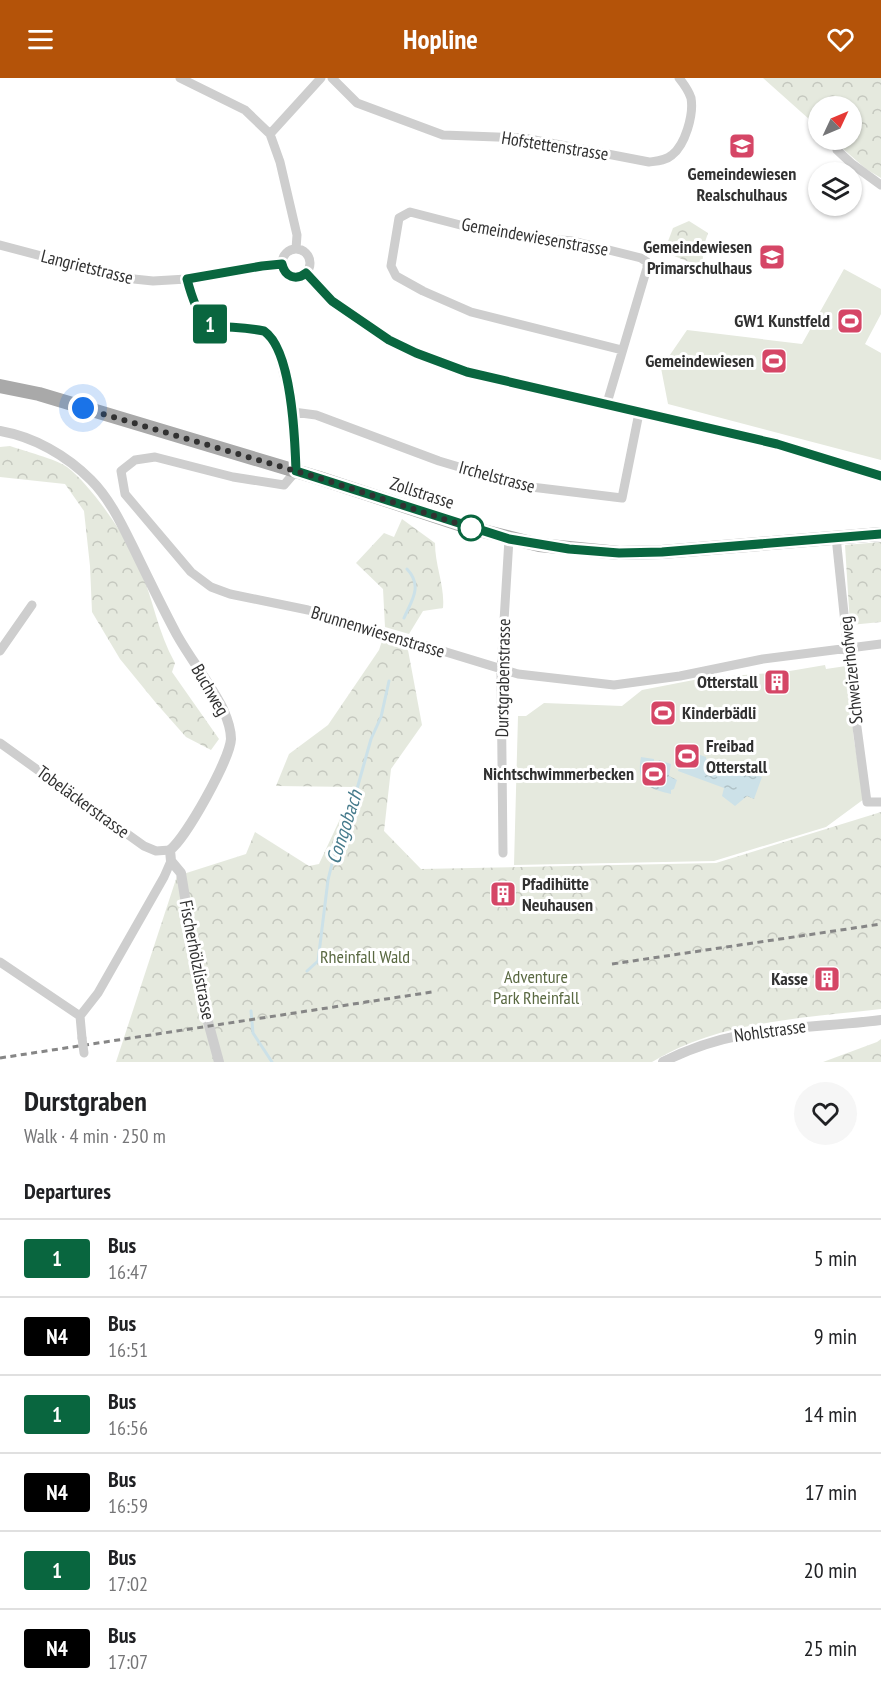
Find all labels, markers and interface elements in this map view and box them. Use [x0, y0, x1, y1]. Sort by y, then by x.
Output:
text: Hopline [403, 22, 478, 56]
icon: menu [24, 23, 57, 56]
icon: heart [824, 23, 857, 56]
north arrow [808, 96, 862, 150]
map controls [808, 96, 862, 216]
street label: Hofstettenstrasse [500, 126, 610, 165]
school or university icon: Gemeindewiesen Realschulhaus [727, 131, 757, 161]
place label: Gemeindewiesen Realschulhaus [688, 162, 796, 206]
button: layers [808, 162, 862, 216]
street label: Gemeindewiesenstrasse [460, 212, 610, 261]
place label: Gemeindewiesen Primarschulhaus [643, 235, 752, 279]
school or university icon: Gemeindewiesen Primarschulhaus [757, 242, 787, 272]
street label: Langrietstrasse [39, 244, 136, 289]
line badge: 1 [190, 304, 230, 344]
sports icon: GW1 Kunstfeld [835, 306, 865, 336]
place label: GW1 Kunstfeld [734, 309, 830, 332]
text: 1 [205, 311, 215, 338]
sports icon: Gemeindewiesen [759, 346, 789, 376]
place label: Gemeindewiesen [645, 349, 754, 372]
your location [68, 393, 98, 423]
street label: Irchelstrasse [457, 455, 538, 498]
street label: Zollstrasse [387, 471, 457, 514]
unlabelled marker [458, 515, 484, 541]
street label: Brunnenwiesenstrasse [309, 600, 448, 663]
street label: Schweizerhofweg [833, 615, 868, 725]
street label: Durstgrabenstrasse [490, 618, 515, 738]
street label: Buchweg [186, 660, 234, 720]
building icon: Otterstall [762, 667, 792, 697]
place label: Otterstall [697, 670, 759, 693]
sports icon: Kinderbädli [648, 698, 678, 728]
place label: Kinderbädli [682, 701, 756, 724]
place label: Freibad Otterstall [706, 734, 768, 778]
sports icon: Freibad Otterstall [672, 741, 702, 771]
sports icon: Nichtschwimmerbecken [639, 759, 669, 789]
street label: Tobeläckerstrasse [32, 760, 134, 843]
place label: Nichtschwimmerbecken [483, 762, 634, 785]
water label: Congobach [320, 786, 368, 867]
place label: Pfadihütte Neuhausen [522, 872, 593, 916]
building icon: Pfadihütte Neuhausen [488, 879, 518, 909]
street label: Fischerhölzlistrasse [175, 898, 220, 1022]
park label: Rheinfall Wald [320, 945, 410, 968]
building icon: Kasse [812, 964, 842, 994]
park label: Adventure Park Rheinfall [493, 965, 580, 1009]
place label: Kasse [771, 967, 808, 990]
street label: Nohlstrasse [733, 1014, 807, 1047]
text: Durstgraben [24, 1082, 147, 1119]
button: heart [794, 1082, 857, 1145]
text: Walk · 4 min · 250 m [24, 1123, 166, 1149]
text: Departures [24, 1177, 111, 1205]
text: Bus [108, 1231, 136, 1259]
text: 5 min [814, 1244, 857, 1272]
text: 1 [52, 1245, 62, 1272]
text: 16:47 [108, 1259, 148, 1285]
text: Bus [108, 1309, 136, 1337]
text: 9 min [814, 1322, 857, 1350]
text: N4 [46, 1323, 68, 1350]
text: 16:51 [108, 1337, 148, 1363]
text: Bus [108, 1387, 136, 1415]
text: 14 min [804, 1400, 857, 1428]
text: 1 [52, 1401, 62, 1428]
text: 16:56 [108, 1415, 148, 1441]
text: Bus [108, 1465, 136, 1493]
text: 17 min [805, 1478, 857, 1506]
text: N4 [46, 1479, 68, 1506]
text: 16:59 [108, 1493, 148, 1519]
text: Bus [108, 1543, 136, 1571]
text: 20 min [804, 1556, 857, 1584]
text: 1 [52, 1557, 62, 1584]
text: 17:02 [108, 1571, 148, 1597]
text: Bus [108, 1621, 136, 1649]
text: 25 min [804, 1634, 857, 1662]
text: N4 [46, 1635, 68, 1662]
text: 17:07 [108, 1649, 148, 1675]

